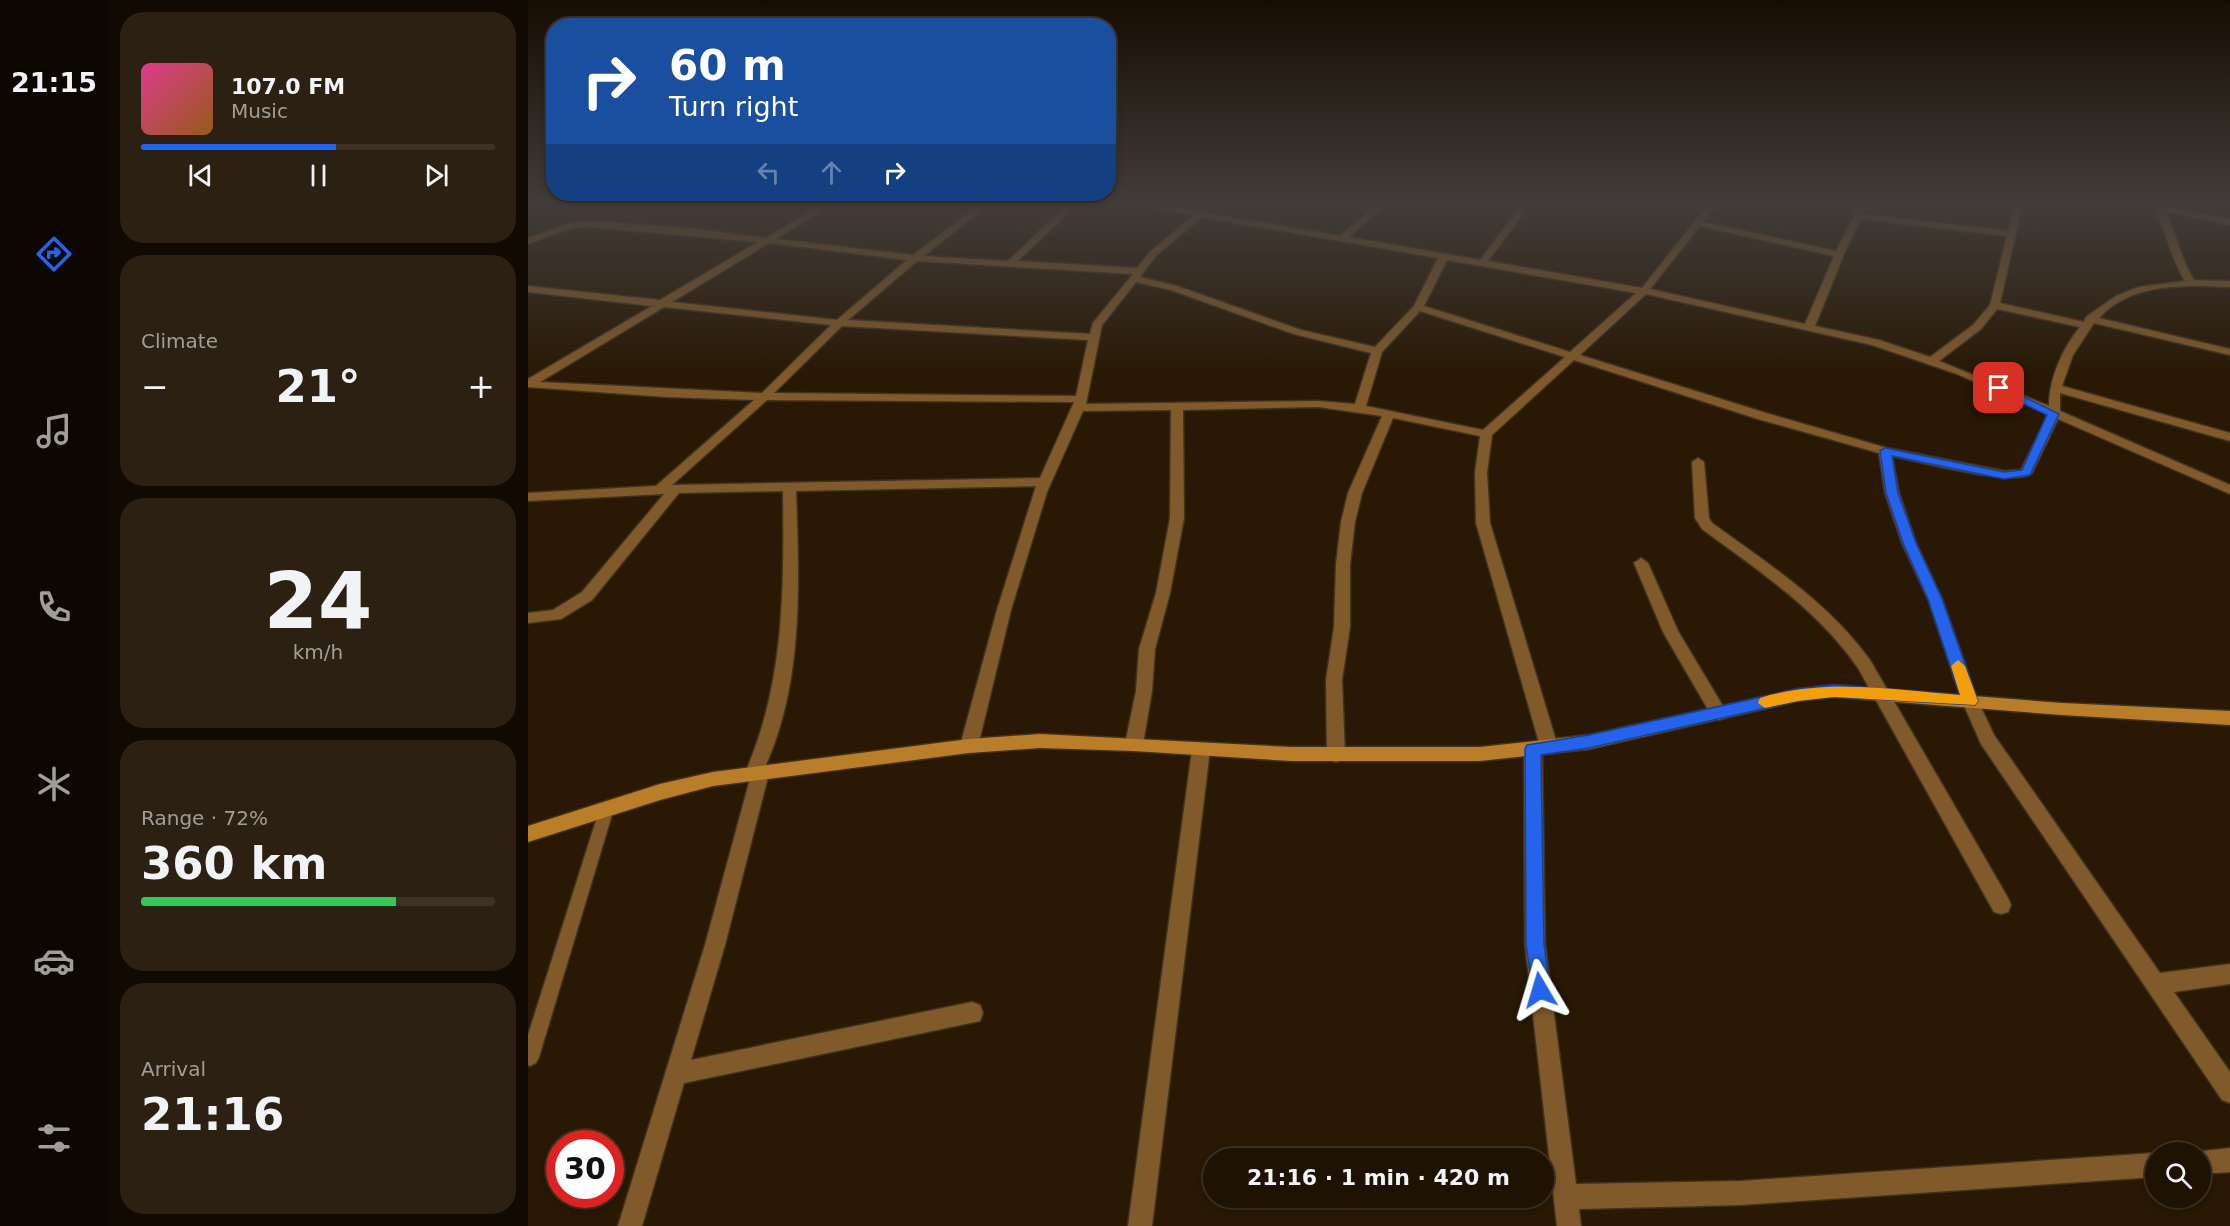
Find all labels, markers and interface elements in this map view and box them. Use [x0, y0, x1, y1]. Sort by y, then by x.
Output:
text: 60 m [669, 41, 786, 90]
icon: right [570, 42, 648, 120]
text: 21:15 [11, 67, 97, 98]
text: 107.0 FM [231, 74, 345, 99]
text: Turn right [669, 91, 798, 122]
text: Music [231, 99, 288, 123]
icon: left [752, 156, 785, 189]
icon: ahead [815, 156, 848, 189]
icon: right [878, 156, 911, 189]
icon: previous [184, 159, 217, 192]
icon: pause [302, 159, 335, 192]
icon: next [420, 159, 453, 192]
icon: directions [33, 233, 75, 275]
text: Climate [141, 329, 218, 353]
text: 21° [275, 360, 361, 413]
pin [1973, 362, 2024, 413]
text: − [141, 367, 169, 406]
text: + [467, 367, 495, 406]
icon: arrive [1982, 371, 2015, 404]
icon: music [33, 410, 75, 452]
text: 24 [264, 556, 372, 646]
icon: phone [33, 586, 75, 628]
text: km/h [293, 640, 343, 664]
icon: climate [33, 763, 75, 805]
text: Range · 72% [141, 806, 268, 830]
text: 360 km [141, 837, 327, 890]
icon: car [33, 940, 75, 982]
position arrow [1508, 958, 1572, 1022]
text: Arrival [141, 1057, 206, 1081]
text: 21:16 [141, 1088, 284, 1141]
icon: filters [33, 1117, 75, 1159]
speed limit sign: 30 [546, 1130, 624, 1208]
map controls [2145, 1142, 2211, 1208]
button: search [2145, 1142, 2211, 1208]
text: 21:16 · 1 min · 420 m [1247, 1165, 1510, 1190]

